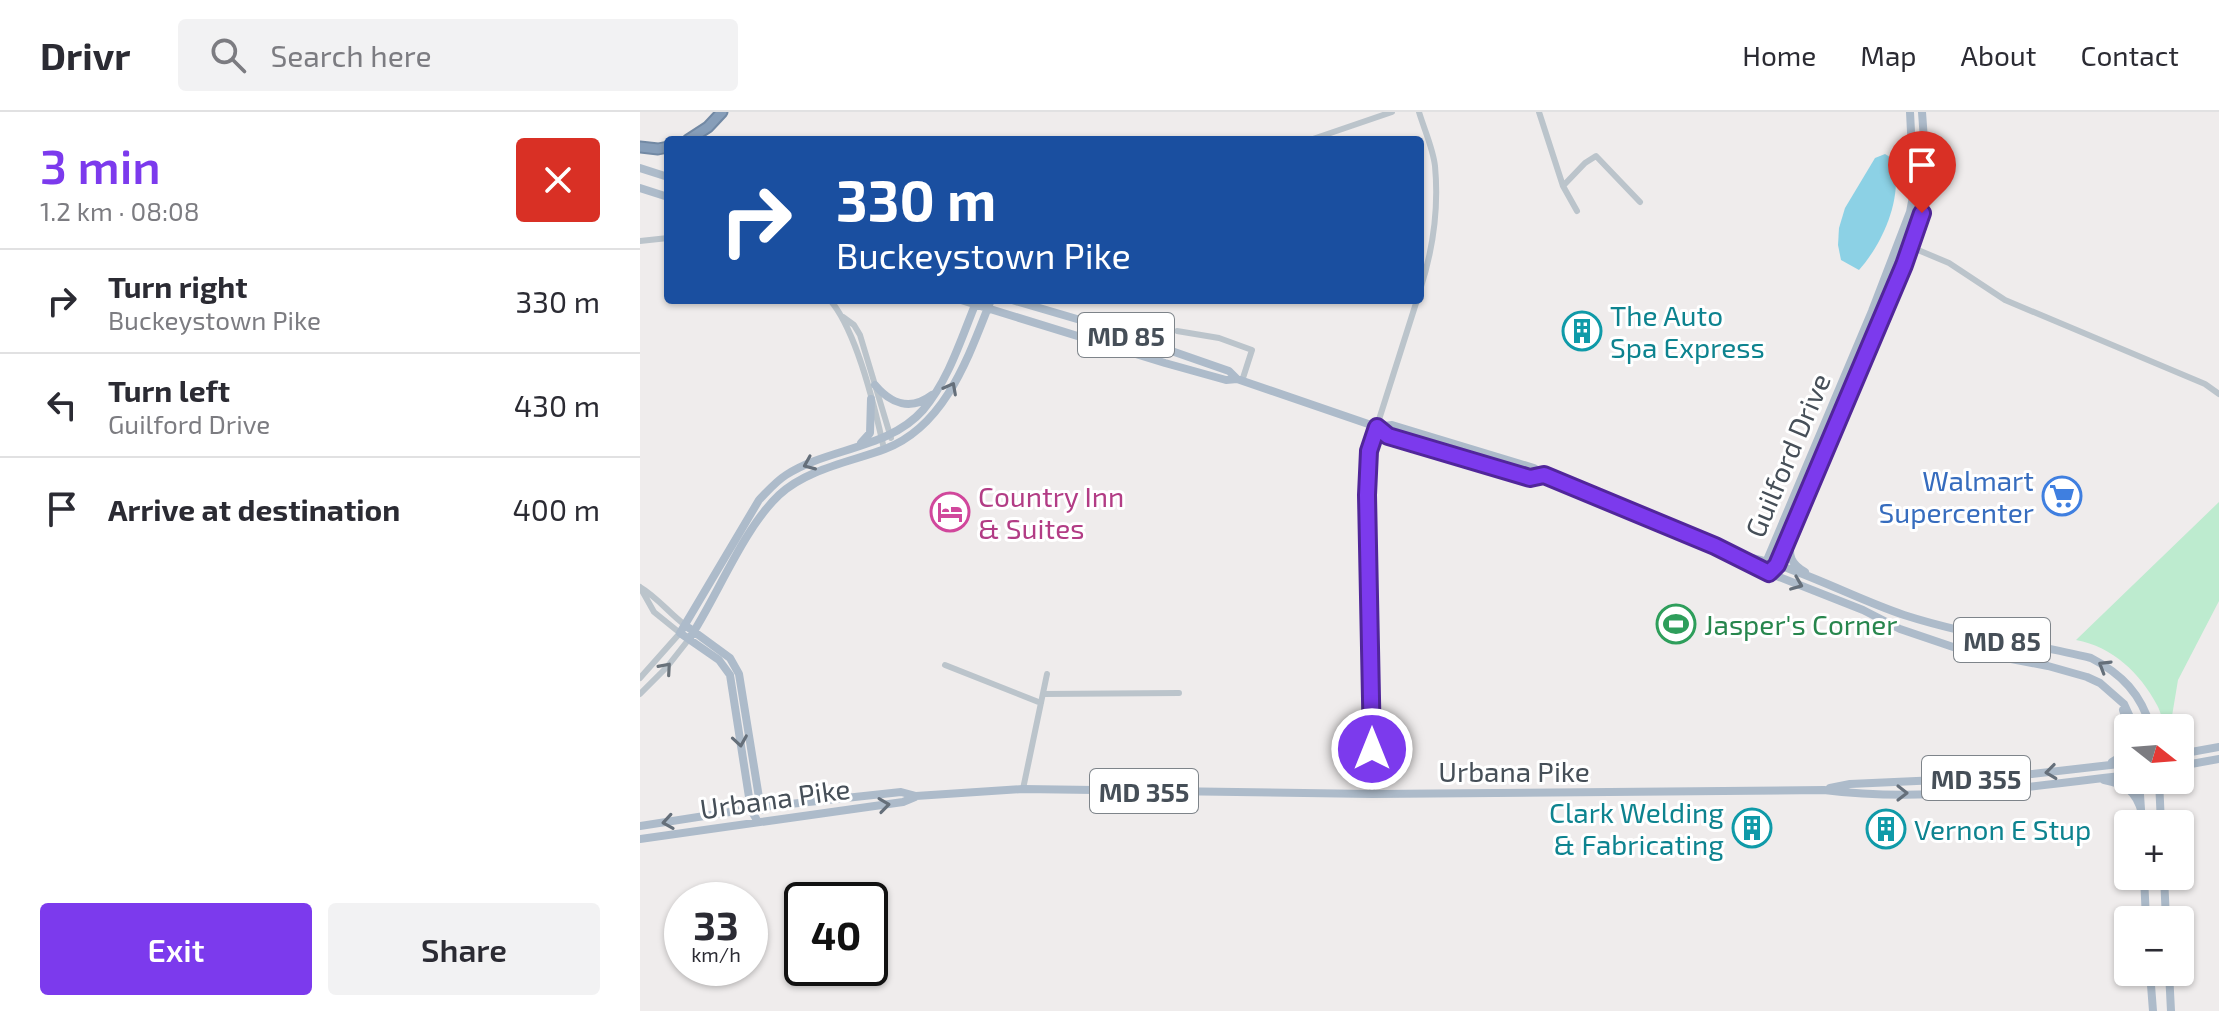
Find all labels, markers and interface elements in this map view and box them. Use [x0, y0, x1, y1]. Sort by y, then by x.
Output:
search box [178, 19, 738, 91]
text: Drivr [40, 32, 130, 78]
icon: search [206, 33, 250, 77]
text: Search here [270, 37, 432, 73]
text: Home [1742, 38, 1816, 72]
text: Map [1860, 38, 1917, 72]
text: About [1961, 38, 2036, 72]
text: Contact [2080, 38, 2179, 72]
pin [1888, 131, 1956, 213]
text: 3 min [40, 136, 161, 194]
button: close [516, 138, 600, 222]
icon: arrive [1900, 143, 1944, 187]
text: 330 m [836, 165, 996, 232]
icon: right [704, 168, 808, 272]
text: 1.2 km · 08:08 [40, 195, 200, 226]
text: Buckeystown Pike [836, 233, 1131, 276]
text: Turn right [108, 268, 248, 304]
icon: right [40, 279, 84, 323]
text: 330 m [516, 283, 600, 319]
place label: The Auto Spa Express [1610, 298, 1765, 364]
text: Buckeystown Pike [108, 304, 321, 335]
building icon: The Auto Spa Express [1561, 310, 1603, 352]
road number: MD 85 [1078, 313, 1174, 357]
street label: Guilford Drive [1737, 368, 1837, 542]
text: Turn left [108, 372, 230, 408]
one-way arrow [942, 381, 957, 396]
icon: left [40, 383, 84, 427]
text: 430 m [514, 387, 600, 423]
text: Guilford Drive [108, 408, 270, 439]
one-way arrow [802, 455, 817, 471]
place label: Walmart Supercenter [1878, 463, 2034, 529]
supermarket icon: Walmart Supercenter [2041, 475, 2083, 517]
place label: Country Inn & Suites [978, 479, 1124, 545]
icon: arrive [40, 487, 84, 531]
text: Arrive at destination [108, 491, 400, 527]
text: 400 m [512, 491, 600, 527]
hotel icon: Country Inn & Suites [929, 491, 971, 533]
one-way arrow [1789, 574, 1803, 591]
sports icon: Jasper's Corner [1655, 603, 1697, 645]
place label: Jasper's Corner [1704, 607, 1898, 641]
road number: MD 85 [1954, 618, 2050, 662]
one-way arrow [2098, 660, 2113, 676]
one-way arrow [656, 662, 670, 677]
position arrow [1330, 707, 1414, 791]
north arrow [2114, 714, 2194, 794]
map controls [2114, 714, 2194, 986]
one-way arrow [731, 735, 748, 748]
street label: Urbana Pike [1438, 754, 1590, 788]
road number: MD 355 [1922, 756, 2030, 800]
one-way arrow [2044, 763, 2057, 780]
road number: MD 355 [1090, 769, 1198, 813]
street label: Urbana Pike [698, 771, 852, 825]
one-way arrow [1896, 784, 1909, 802]
place label: Clark Welding & Fabricating [1549, 795, 1724, 861]
one-way arrow [877, 797, 890, 814]
building icon: Clark Welding & Fabricating [1731, 807, 1773, 849]
building icon: Vernon E Stup [1865, 808, 1907, 850]
button: + [2114, 810, 2194, 890]
place label: Vernon E Stup [1914, 812, 2091, 846]
one-way arrow [661, 813, 675, 830]
speed limit sign: 40 [784, 882, 888, 986]
text: 33 [693, 900, 739, 948]
button: Exit [40, 903, 312, 995]
button: Share [328, 903, 600, 995]
button: − [2114, 906, 2194, 986]
text: km/h [691, 942, 741, 966]

